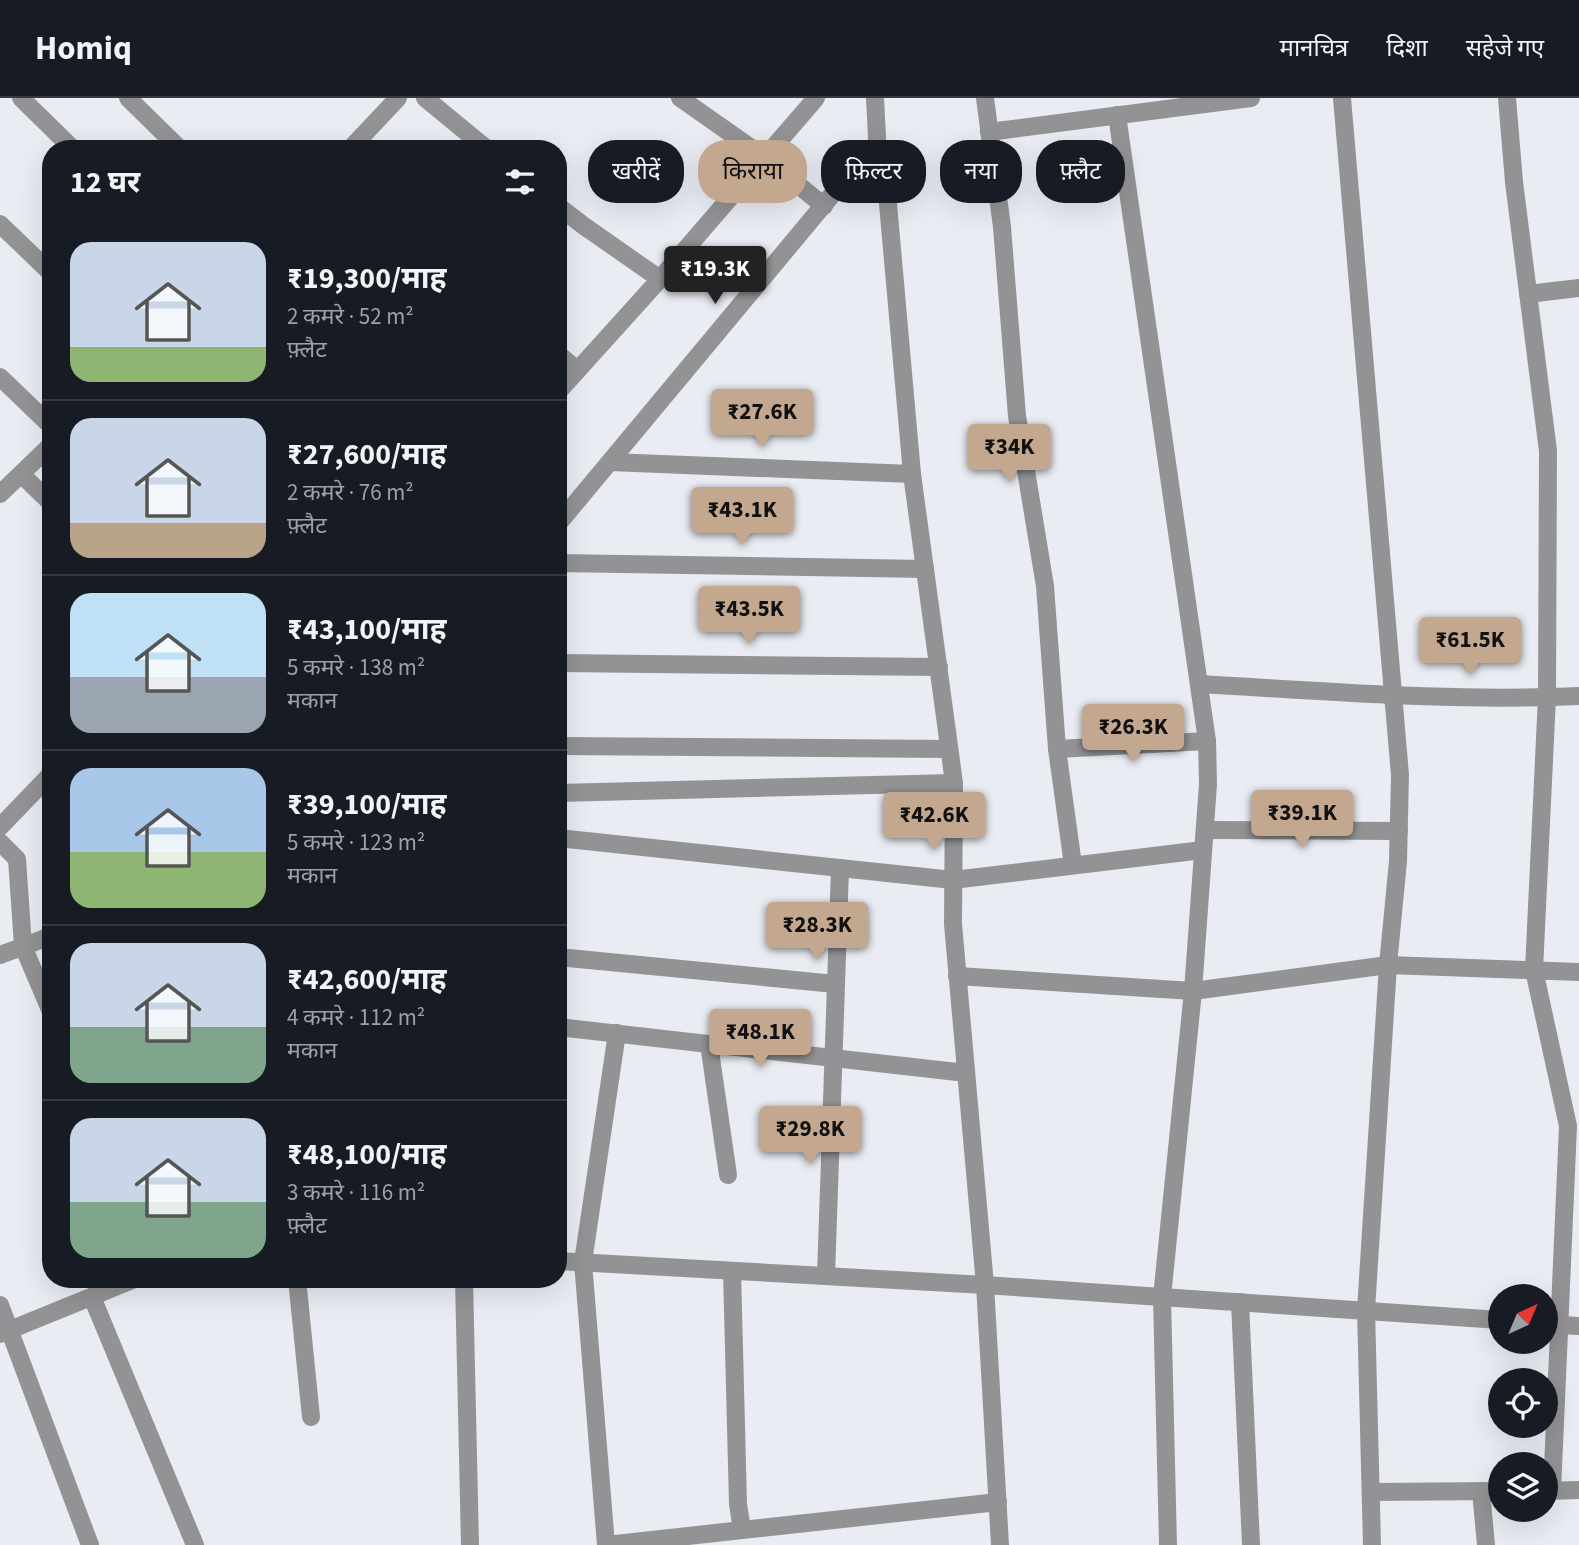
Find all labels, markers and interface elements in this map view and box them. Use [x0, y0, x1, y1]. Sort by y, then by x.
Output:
text: Homiq [35, 25, 132, 72]
text: मानचित्र [1280, 31, 1348, 66]
text: दिशा [1386, 31, 1428, 66]
text: सहेजे गए [1466, 31, 1544, 66]
chip: खरीदें [588, 140, 684, 203]
chip: किराया [698, 140, 807, 203]
chip: फ़िल्टर [821, 140, 926, 203]
chip: नया [940, 140, 1022, 203]
chip: फ़्लैट [1036, 140, 1125, 203]
text: 12 घर [70, 161, 140, 204]
icon: filters [501, 163, 539, 201]
pin: ₹19.3K [658, 246, 772, 306]
text: ₹19.3K [680, 252, 750, 285]
text: ₹19,300/माह [287, 257, 447, 300]
icon: home [126, 270, 210, 354]
text: 2 कमरे · 52 m² [287, 300, 414, 333]
text: फ़्लैट [287, 333, 327, 366]
pin: ₹27.6K [705, 390, 819, 449]
text: ₹27.6K [727, 395, 797, 428]
pin: ₹34K [968, 424, 1050, 484]
text: ₹34K [984, 430, 1034, 463]
text: ₹27,600/माह [287, 433, 447, 476]
icon: home [126, 446, 210, 530]
text: 2 कमरे · 76 m² [287, 476, 414, 509]
pin: ₹43.1K [685, 488, 799, 547]
text: ₹43.1K [707, 493, 777, 526]
text: फ़्लैट [287, 509, 327, 542]
pin: ₹43.5K [692, 587, 806, 646]
text: ₹43.5K [714, 592, 784, 625]
text: ₹43,100/माह [287, 608, 447, 651]
pin: ₹61.5K [1413, 618, 1527, 677]
icon: home [126, 621, 210, 705]
text: ₹61.5K [1435, 623, 1505, 656]
text: 5 कमरे · 138 m² [287, 651, 425, 684]
text: मकान [287, 684, 337, 717]
pin: ₹26.3K [1076, 704, 1190, 764]
text: ₹26.3K [1098, 710, 1168, 743]
text: ₹39,100/माह [287, 783, 447, 826]
pin: ₹39.1K [1245, 790, 1359, 850]
pin: ₹42.6K [877, 792, 991, 852]
icon: home [126, 796, 210, 880]
text: ₹39.1K [1267, 796, 1337, 829]
text: ₹42.6K [899, 798, 969, 831]
text: 5 कमरे · 123 m² [287, 826, 425, 859]
text: मकान [287, 859, 337, 892]
pin: ₹28.3K [760, 902, 874, 962]
text: ₹28.3K [782, 908, 852, 941]
text: ₹42,600/माह [287, 958, 447, 1001]
icon: home [126, 971, 210, 1055]
text: 4 कमरे · 112 m² [287, 1001, 425, 1034]
pin: ₹48.1K [703, 1010, 817, 1069]
text: ₹48.1K [725, 1015, 795, 1048]
text: मकान [287, 1034, 337, 1067]
pin: ₹29.8K [753, 1107, 867, 1166]
text: ₹29.8K [775, 1112, 845, 1145]
text: ₹48,100/माह [287, 1133, 447, 1176]
icon: home [126, 1146, 210, 1230]
text: 3 कमरे · 116 m² [287, 1176, 425, 1209]
text: फ़्लैट [287, 1209, 327, 1242]
north arrow [1488, 1284, 1558, 1354]
map controls [1488, 1284, 1558, 1522]
button: locate [1488, 1368, 1558, 1438]
button: layers [1488, 1452, 1558, 1522]

